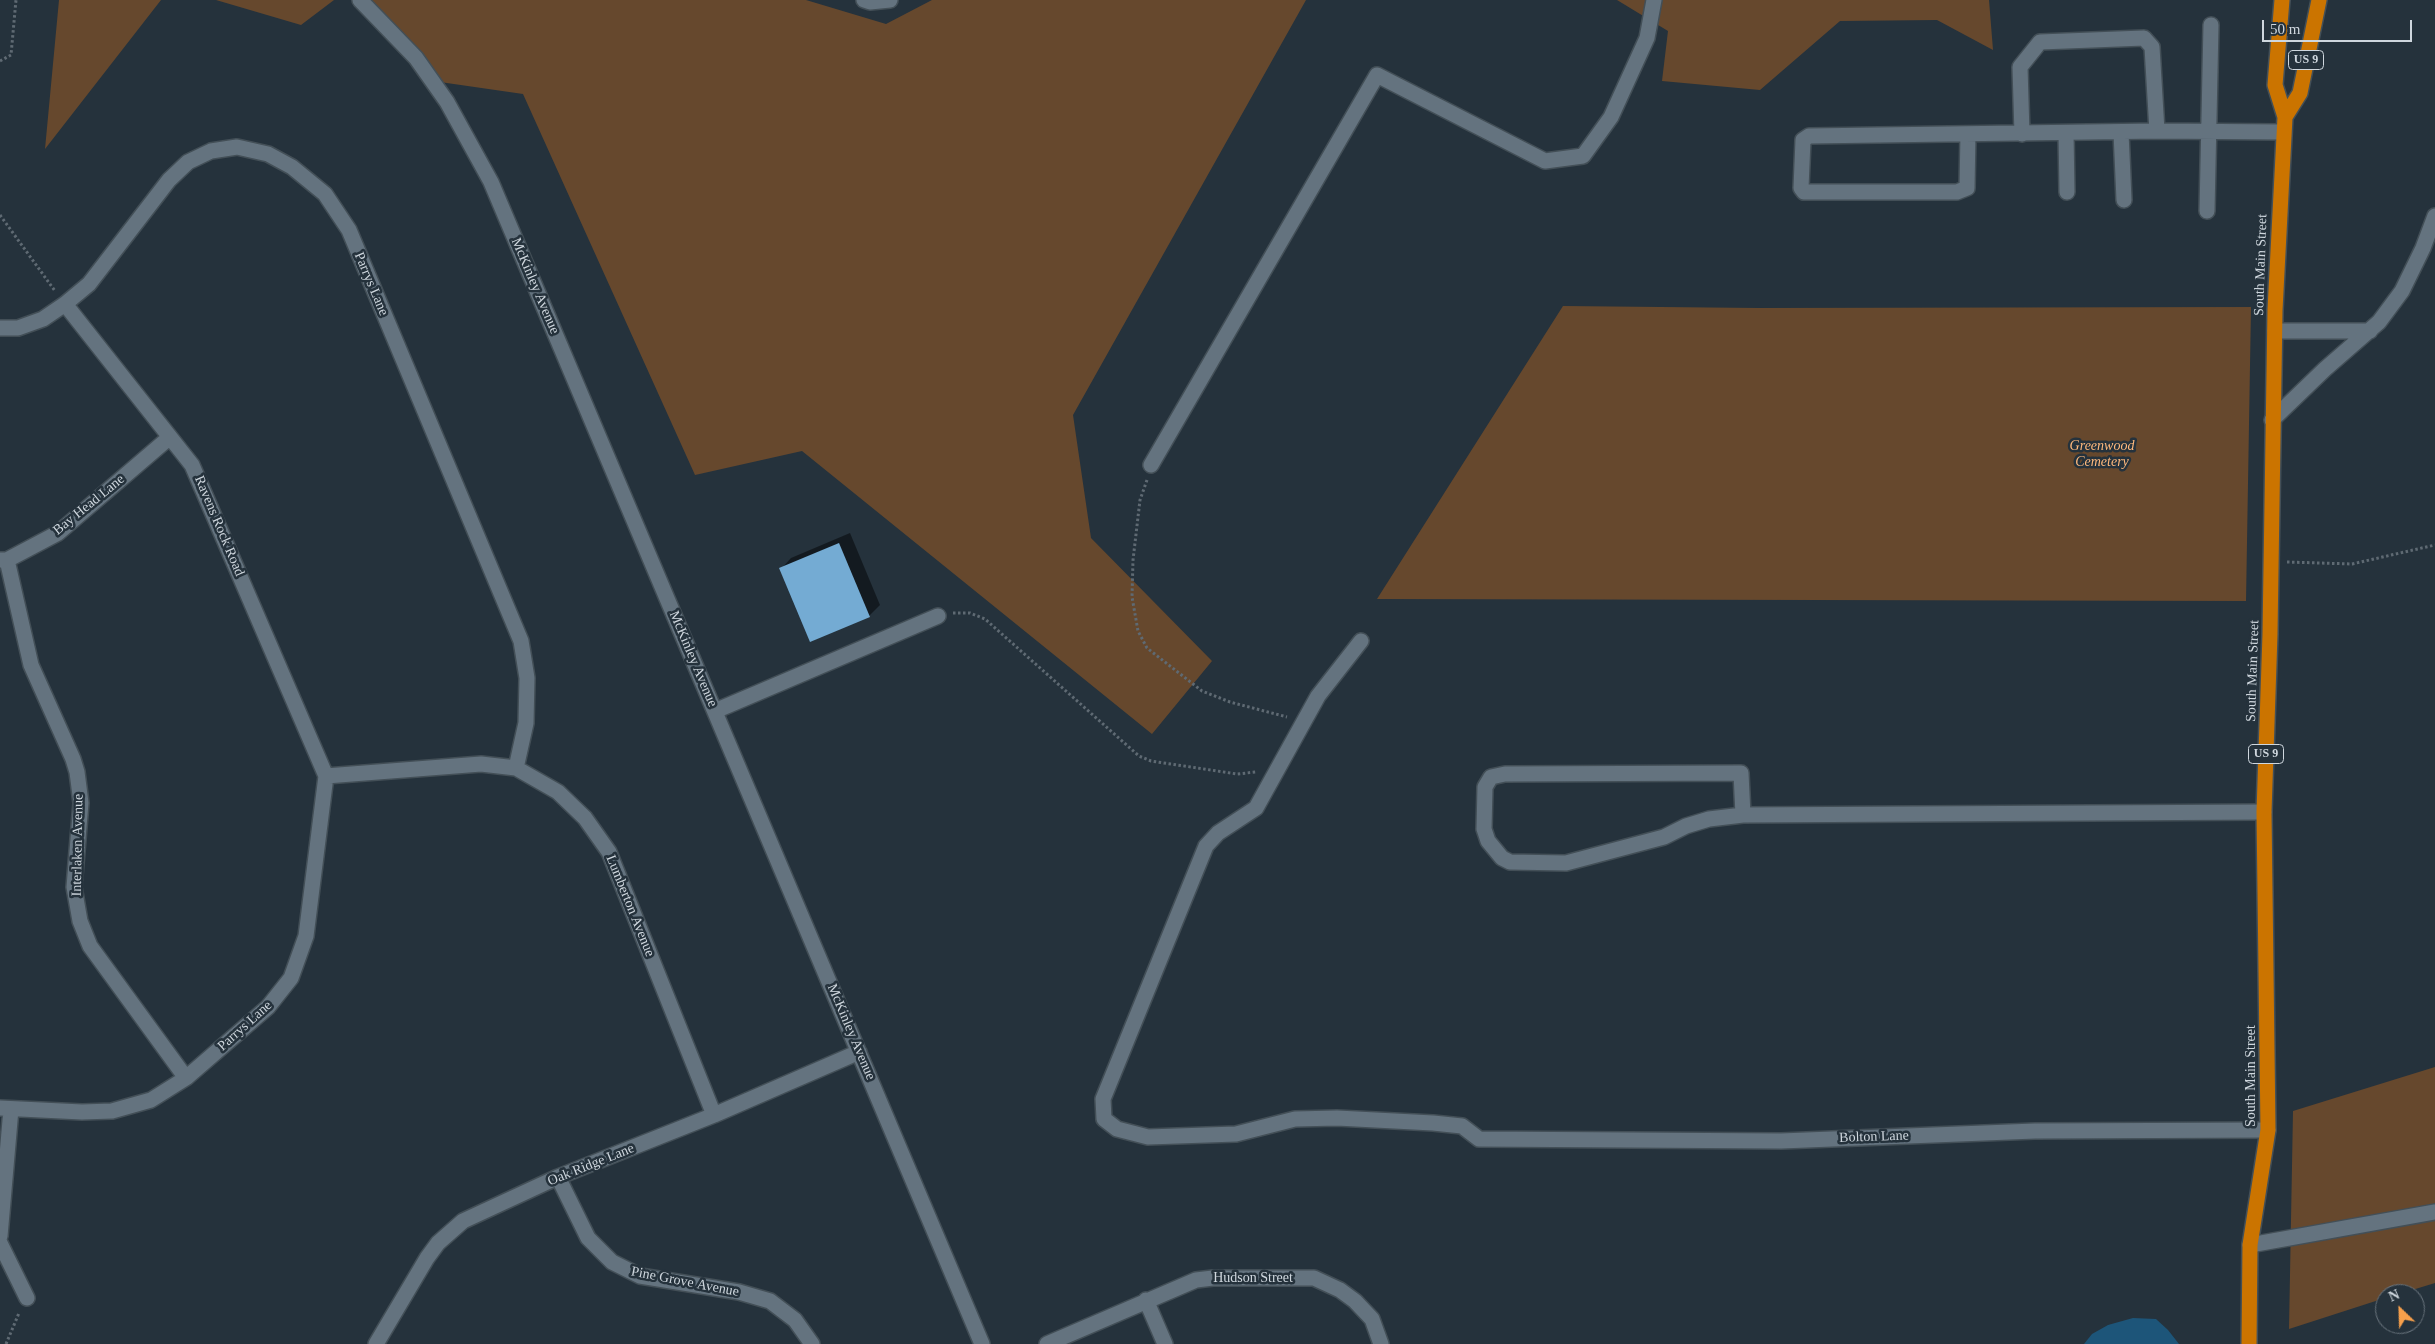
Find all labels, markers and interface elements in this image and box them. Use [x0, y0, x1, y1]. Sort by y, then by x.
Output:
scale bar [2265, 10, 2415, 42]
text: 50 m [2270, 21, 2300, 37]
road number: US 9 [2288, 50, 2324, 70]
street label: South Main Street [2251, 214, 2271, 316]
street label: McKinley Avenue [507, 235, 563, 337]
street label: Parrys Lane [350, 250, 392, 318]
park label: Greenwood Cemetery [2070, 438, 2134, 471]
street label: Bay Head Lane [50, 471, 128, 539]
street label: Ravens Rock Road [190, 473, 248, 579]
street label: McKinley Avenue [665, 608, 721, 710]
street label: South Main Street [2243, 620, 2263, 722]
road number: US 9 [2248, 744, 2284, 764]
street label: Interlaken Avenue [69, 793, 87, 897]
street label: Lumberton Avenue [602, 853, 658, 959]
street label: McKinley Avenue [823, 981, 879, 1083]
street label: Parrys Lane [214, 997, 276, 1055]
street label: South Main Street [2243, 1025, 2259, 1127]
street label: Bolton Lane [1839, 1127, 1909, 1147]
street label: Oak Ridge Lane [545, 1140, 637, 1190]
street label: Pine Grove Avenue [630, 1263, 740, 1301]
street label: Hudson Street [1213, 1270, 1293, 1286]
north arrow [2375, 1284, 2425, 1334]
text: N [2386, 1287, 2402, 1305]

